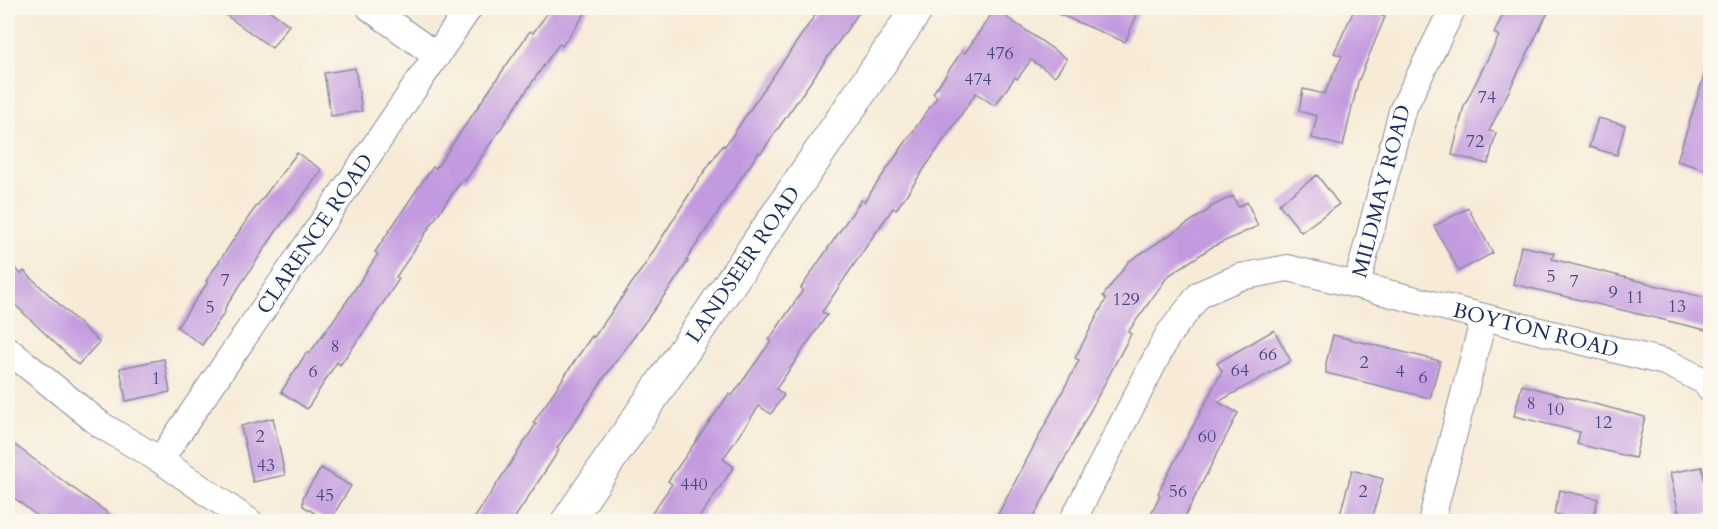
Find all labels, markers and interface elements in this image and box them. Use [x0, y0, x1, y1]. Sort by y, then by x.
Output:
house number: 476 [986, 41, 1014, 66]
house number: 474 [964, 67, 992, 92]
house number: 74 [1478, 85, 1496, 110]
street label: MILDMAY ROAD [1345, 102, 1418, 281]
house number: 72 [1466, 129, 1484, 154]
street label: CLARENCE ROAD [250, 148, 380, 320]
street label: LANDSEER ROAD [679, 180, 807, 349]
house number: 5 [1546, 264, 1556, 289]
house number: 7 [220, 268, 230, 293]
house number: 7 [1569, 269, 1579, 294]
house number: 9 [1608, 280, 1618, 305]
house number: 11 [1626, 285, 1644, 310]
house number: 129 [1112, 287, 1140, 312]
house number: 13 [1668, 294, 1686, 319]
house number: 5 [205, 295, 215, 320]
street label: BOYTON ROAD [1450, 296, 1622, 365]
house number: 8 [330, 334, 340, 359]
house number: 66 [1259, 342, 1277, 367]
house number: 2 [1359, 350, 1369, 375]
house number: 64 [1231, 358, 1249, 383]
house number: 6 [308, 359, 318, 384]
house number: 4 [1395, 359, 1405, 384]
house number: 6 [1418, 365, 1428, 390]
house number: 1 [151, 366, 161, 391]
house number: 8 [1526, 391, 1536, 416]
house number: 10 [1546, 397, 1564, 422]
house number: 12 [1594, 410, 1612, 435]
house number: 2 [255, 424, 265, 449]
house number: 60 [1198, 424, 1216, 449]
house number: 43 [257, 453, 275, 478]
house number: 440 [680, 472, 708, 497]
house number: 56 [1169, 479, 1187, 504]
house number: 2 [1358, 479, 1368, 504]
house number: 45 [316, 483, 334, 508]

